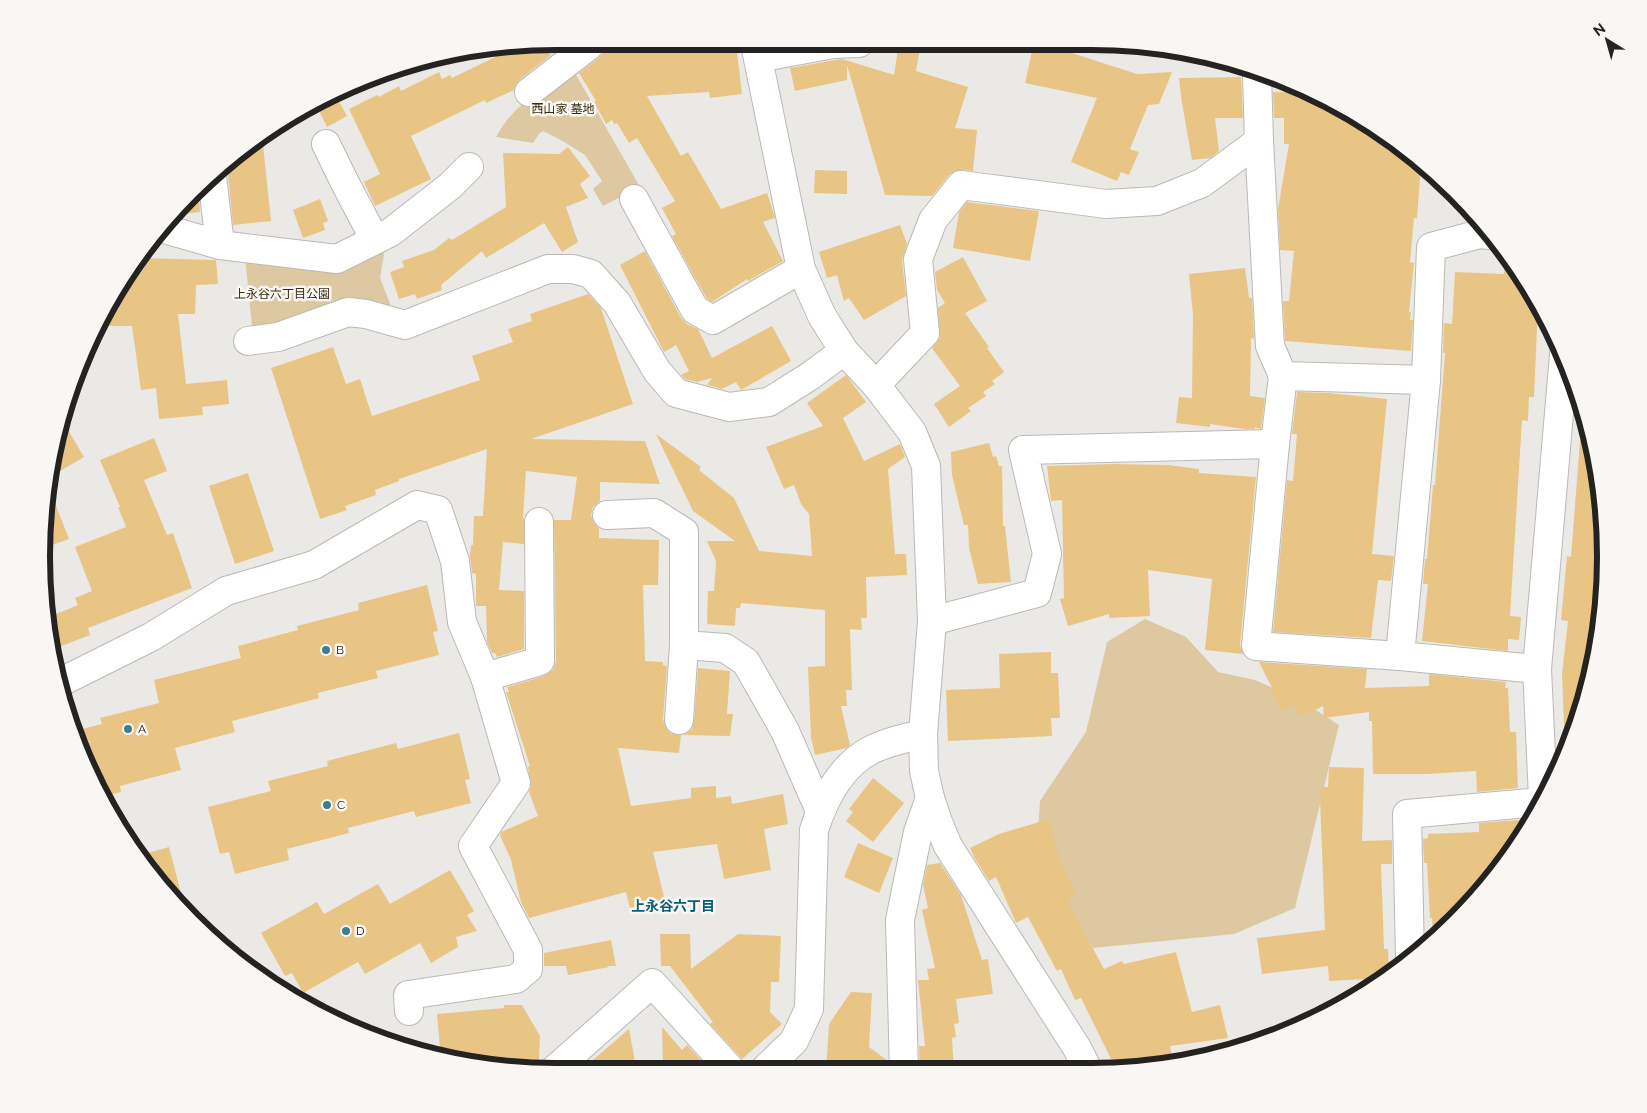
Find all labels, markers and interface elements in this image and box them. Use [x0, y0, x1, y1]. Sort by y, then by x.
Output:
north arrow [1582, 15, 1632, 65]
text: N [1590, 20, 1608, 39]
park label: 西山家 墓地 [531, 102, 595, 116]
park label: 上永谷六丁目公園 [234, 287, 330, 301]
place label: B [336, 643, 344, 657]
marker: B [320, 644, 332, 656]
place label: A [138, 722, 146, 736]
marker: A [122, 723, 134, 735]
place label: C [337, 798, 345, 812]
marker: C [321, 799, 333, 811]
district label: 上永谷六丁目 [631, 898, 715, 914]
place label: D [356, 924, 365, 938]
marker: D [340, 925, 352, 937]

